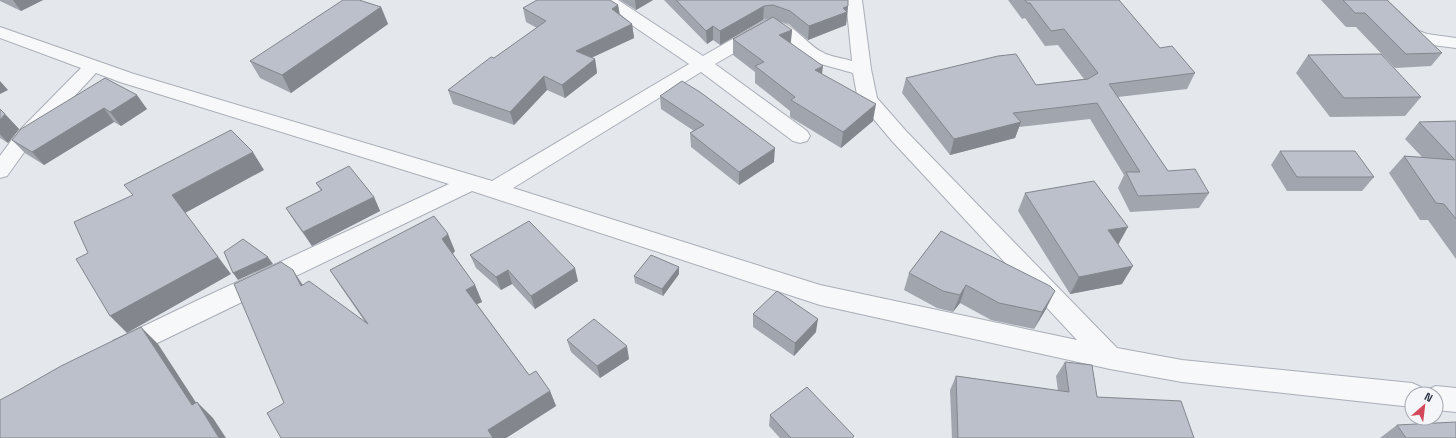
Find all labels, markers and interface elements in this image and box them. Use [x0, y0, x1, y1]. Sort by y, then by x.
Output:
north arrow [1404, 386, 1444, 426]
text: N [1422, 389, 1435, 405]

